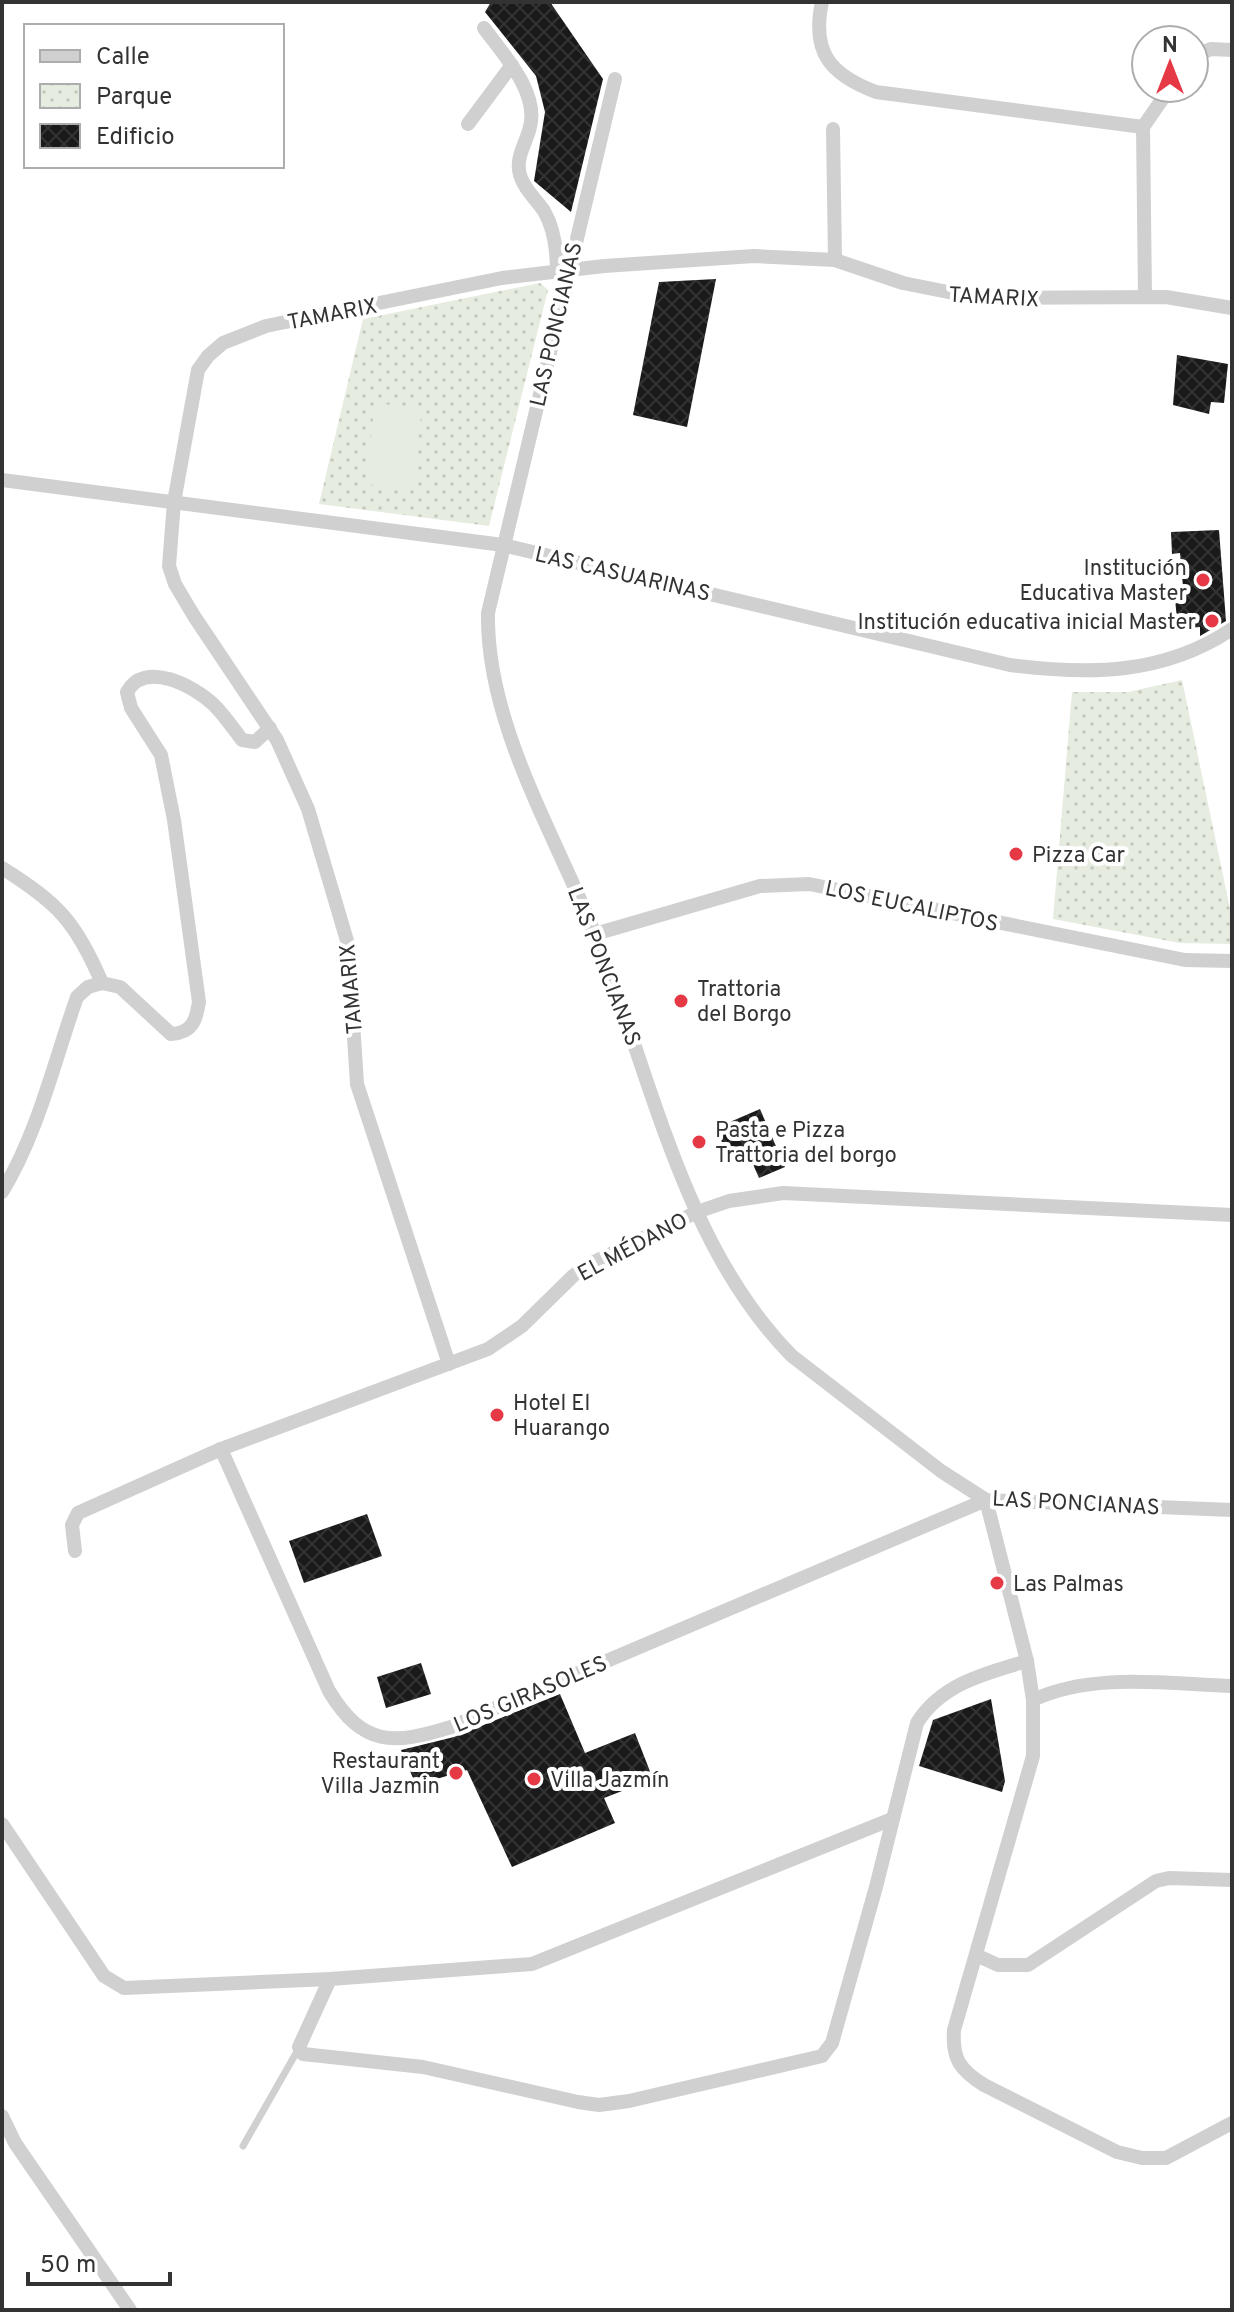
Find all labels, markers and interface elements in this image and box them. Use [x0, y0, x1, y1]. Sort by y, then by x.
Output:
legend [24, 24, 284, 168]
north arrow [1130, 24, 1210, 104]
text: N [1162, 33, 1178, 60]
text: Calle [96, 43, 150, 73]
text: Parque [96, 83, 172, 113]
text: Edificio [96, 123, 175, 153]
street label: LAS PONCIANAS [525, 240, 589, 409]
street label: TAMARIX [948, 283, 1040, 314]
street label: TAMARIX [285, 294, 380, 337]
street label: LAS CASUARINAS [532, 542, 713, 609]
place label: Institución Educativa Master [1019, 556, 1187, 608]
marker: Institución Educativa Master [1194, 571, 1212, 589]
place label: Institución educativa inicial Master [857, 610, 1196, 637]
marker: Institución educativa inicial Master [1203, 612, 1221, 630]
place label: Pizza Car [1032, 843, 1126, 870]
marker: Pizza Car [1007, 845, 1025, 863]
street label: LOS EUCALIPTOS [822, 876, 1001, 939]
street label: LAS PONCIANAS [560, 884, 645, 1050]
street label: TAMARIX [335, 942, 370, 1035]
place label: Trattoria del Borgo [697, 977, 792, 1029]
marker: Trattoria del Borgo [672, 992, 690, 1010]
place label: Pasta e Pizza Trattoria del borgo [715, 1118, 897, 1170]
marker: Pasta e Pizza Trattoria del borgo [690, 1133, 708, 1151]
street label: EL MÉDANO [573, 1206, 693, 1288]
place label: Hotel El Huarango [513, 1391, 610, 1443]
marker: Hotel El Huarango [488, 1406, 506, 1424]
street label: LAS PONCIANAS [991, 1487, 1160, 1522]
place label: Las Palmas [1013, 1572, 1124, 1599]
marker: Las Palmas [988, 1574, 1006, 1592]
street label: LOS GIRASOLES [450, 1651, 612, 1740]
place label: Restaurant Villa Jazmin [320, 1749, 440, 1801]
marker: Restaurant Villa Jazmin [447, 1764, 465, 1782]
place label: Villa Jazmín [550, 1768, 670, 1795]
marker: Villa Jazmín [525, 1770, 543, 1788]
scale bar [28, 2236, 170, 2286]
text: 50 m [40, 2251, 96, 2281]

